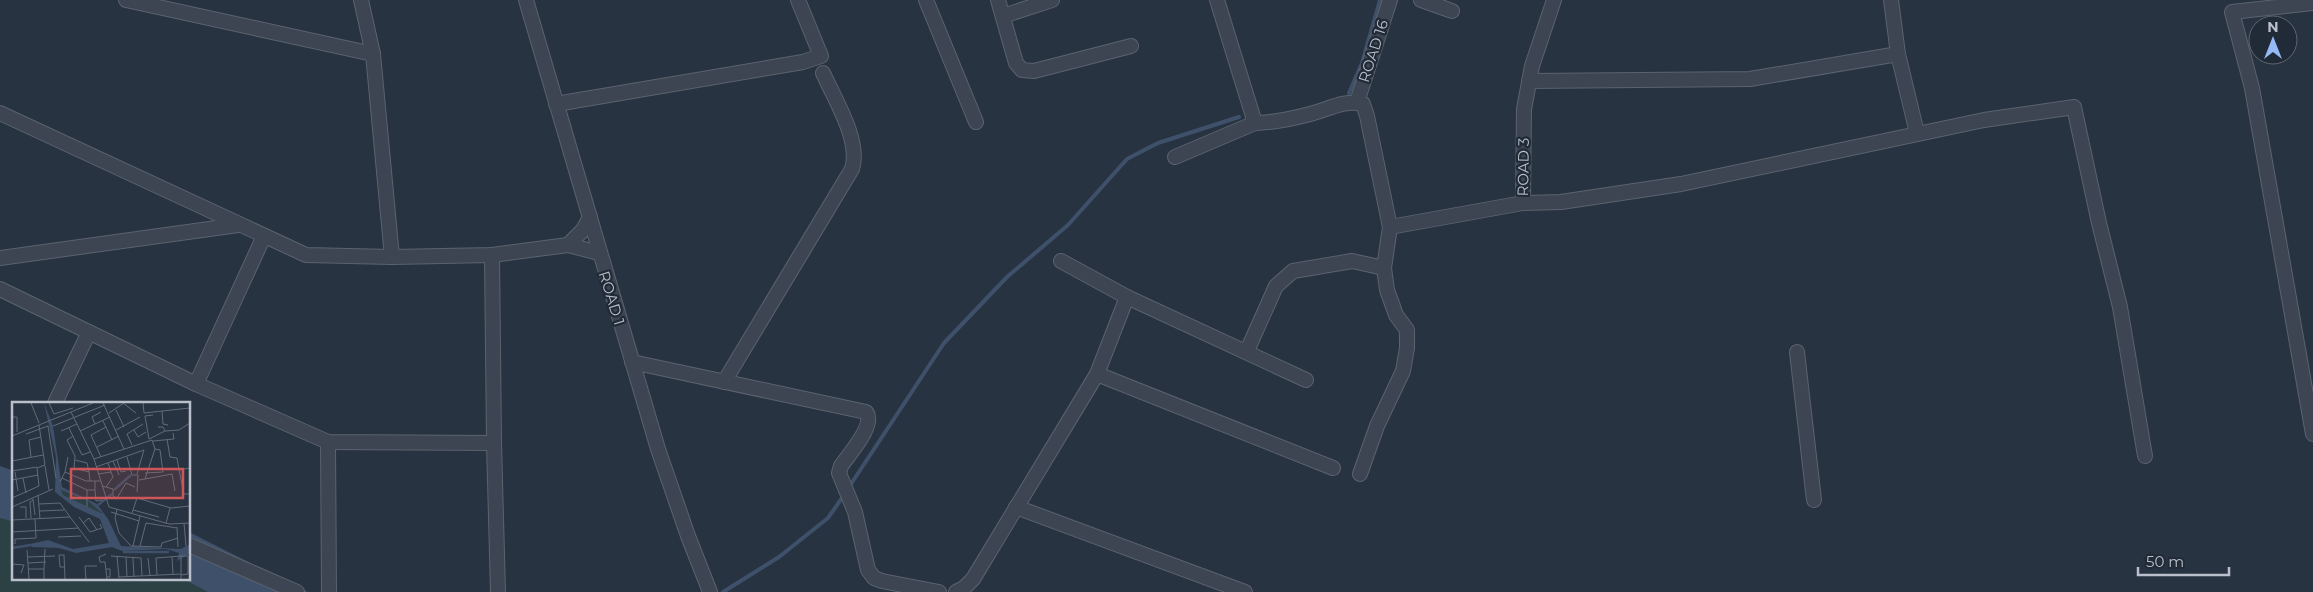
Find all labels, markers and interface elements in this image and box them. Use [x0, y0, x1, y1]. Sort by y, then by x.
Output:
north arrow [2248, 15, 2298, 65]
street label: ROAD 16 [1354, 17, 1392, 85]
text: N [2267, 18, 2279, 36]
street label: ROAD 3 [1513, 137, 1533, 197]
street label: ROAD 1 [595, 269, 629, 327]
inset map [12, 402, 190, 580]
scale bar [2138, 544, 2229, 576]
text: 50 m [2146, 552, 2184, 571]

